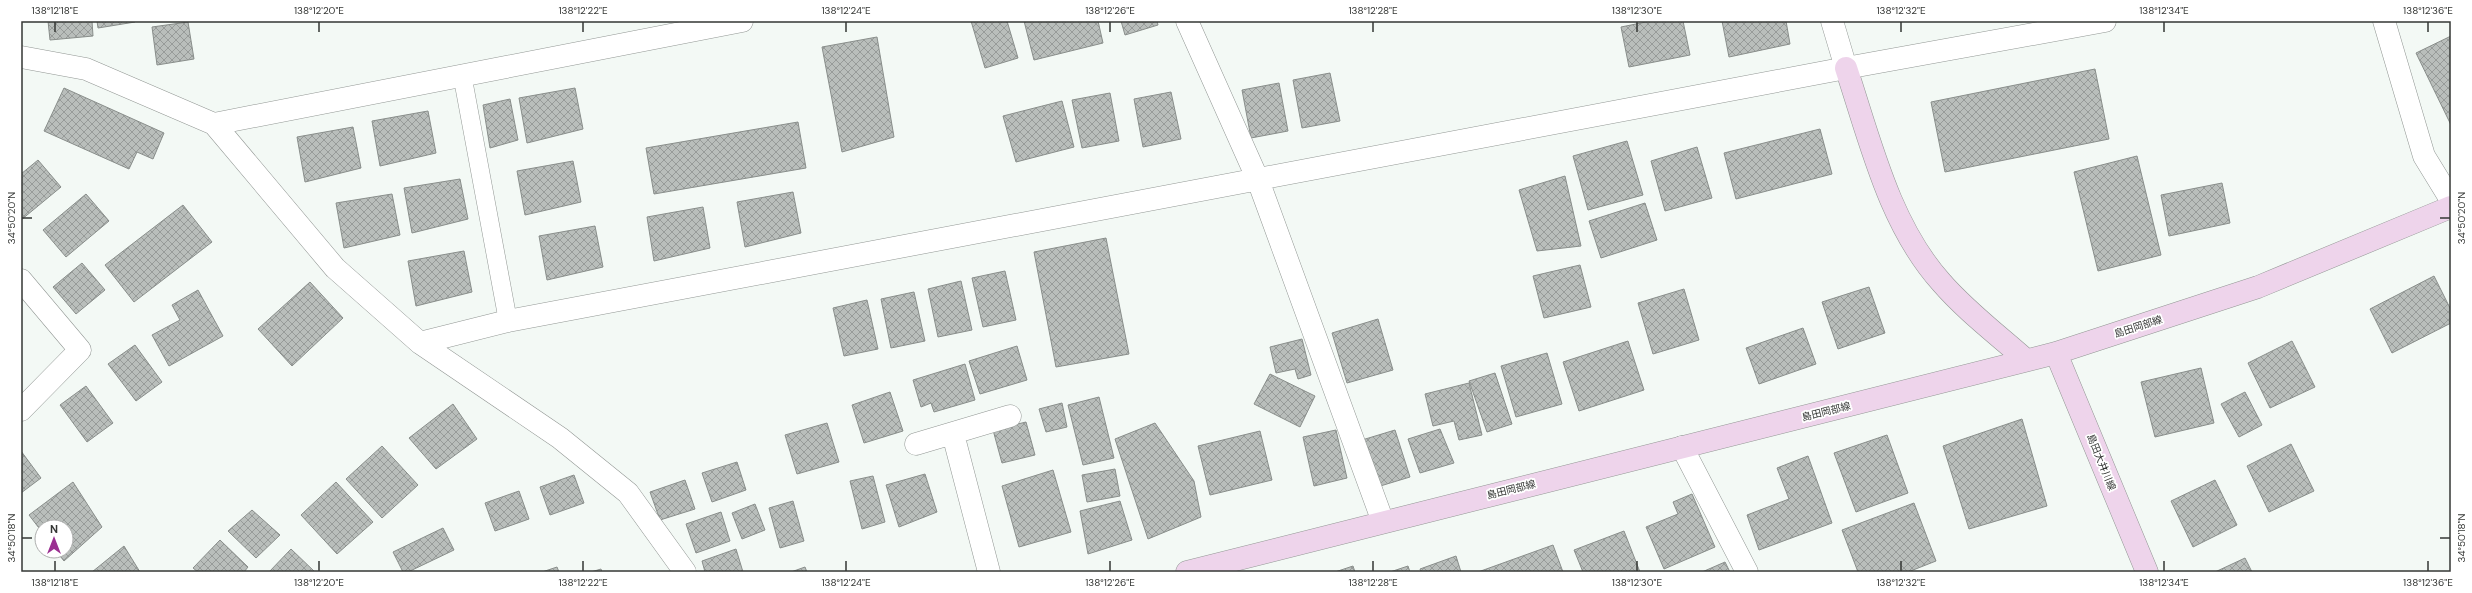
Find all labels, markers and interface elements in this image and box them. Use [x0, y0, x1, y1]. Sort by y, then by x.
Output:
text: 138°12'18"E [32, 4, 79, 17]
text: 138°12'20"E [294, 4, 344, 17]
text: 138°12'22"E [558, 4, 608, 17]
text: 138°12'24"E [821, 4, 871, 17]
text: 138°12'26"E [1085, 4, 1135, 17]
text: 138°12'28"E [1348, 4, 1398, 17]
text: 138°12'30"E [1612, 4, 1663, 17]
text: 138°12'32"E [1876, 4, 1926, 17]
text: 138°12'34"E [2139, 4, 2189, 17]
text: 138°12'36"E [2403, 4, 2453, 17]
text: 34°50'20"N [5, 192, 18, 244]
text: 34°50'20"N [2455, 192, 2468, 244]
street label: 島田岡部線 [2112, 313, 2164, 340]
street label: 島田岡部線 [1800, 399, 1852, 424]
street label: 島田大井川線 [2084, 432, 2119, 492]
street label: 島田岡部線 [1485, 477, 1537, 502]
text: 34°50'18"N [5, 513, 18, 562]
text: 34°50'18"N [2455, 513, 2468, 562]
north arrow [34, 519, 74, 559]
text: N [50, 522, 58, 536]
text: 138°12'18"E [32, 576, 79, 589]
text: 138°12'20"E [294, 576, 344, 589]
text: 138°12'22"E [558, 576, 608, 589]
text: 138°12'24"E [821, 576, 871, 589]
text: 138°12'26"E [1085, 576, 1135, 589]
text: 138°12'28"E [1348, 576, 1398, 589]
text: 138°12'30"E [1612, 576, 1663, 589]
text: 138°12'32"E [1876, 576, 1926, 589]
text: 138°12'34"E [2139, 576, 2189, 589]
text: 138°12'36"E [2403, 576, 2453, 589]

